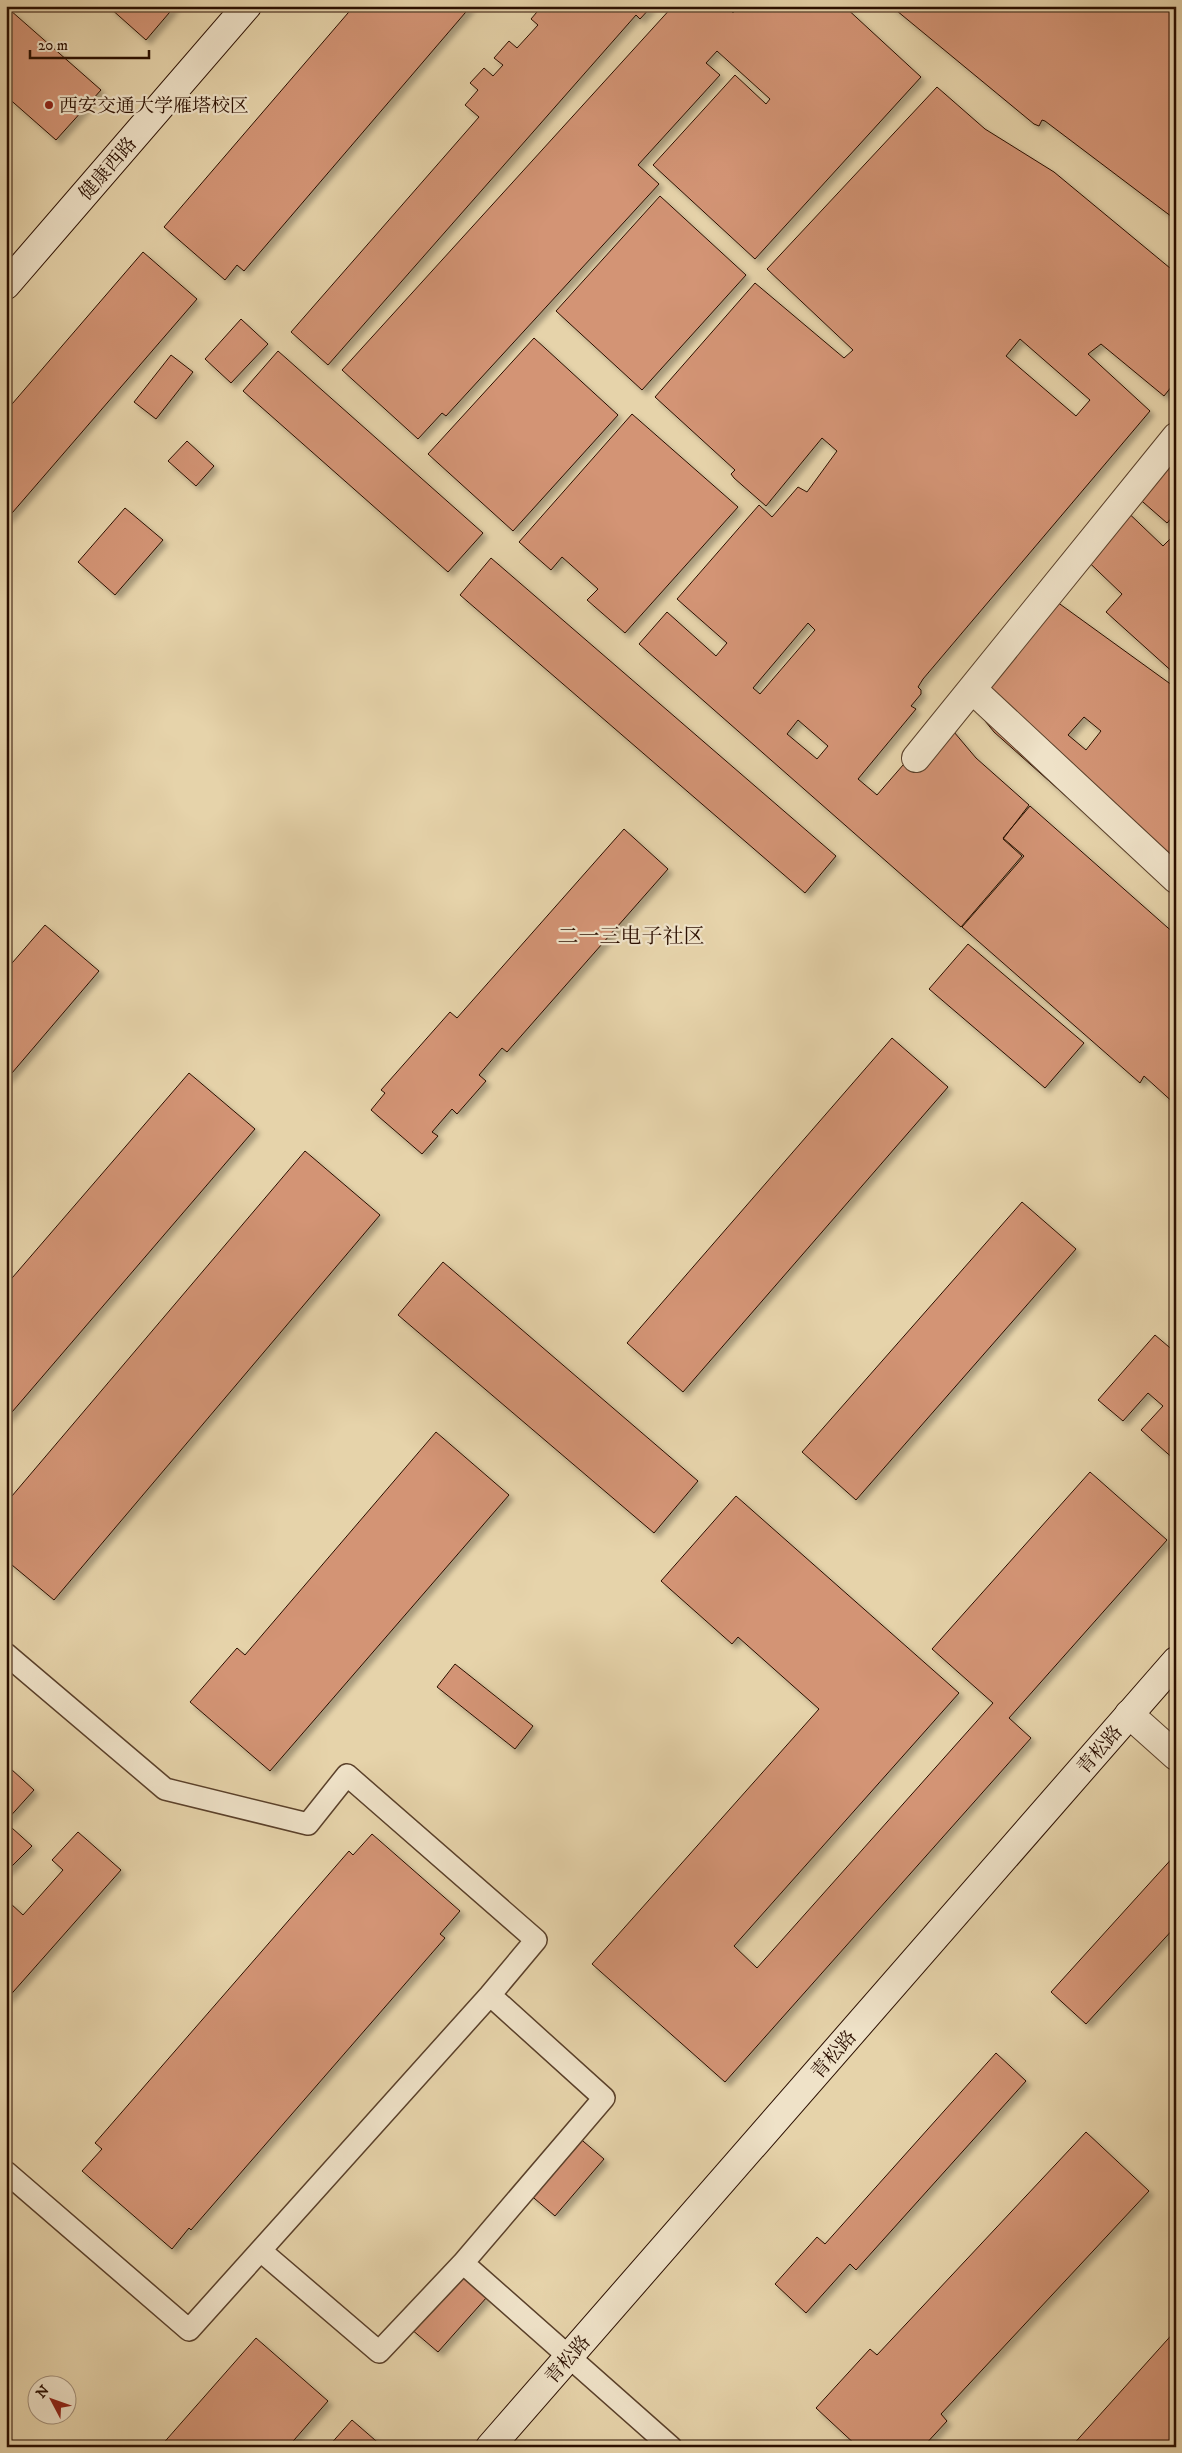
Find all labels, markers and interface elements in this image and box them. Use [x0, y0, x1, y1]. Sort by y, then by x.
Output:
scale bar [30, 28, 149, 60]
text: 20 m [38, 36, 68, 55]
place label: 西安交通大学雁塔校区 [59, 95, 249, 118]
marker: 西安交通大学雁塔校区 [43, 99, 55, 111]
street label: 健康西路 [75, 133, 142, 205]
district label: 二一三电子社区 [558, 924, 705, 950]
street label: 青松路 [1073, 1721, 1128, 1779]
street label: 青松路 [807, 2026, 862, 2084]
street label: 青松路 [541, 2331, 596, 2389]
north arrow [28, 2376, 78, 2426]
text: N [32, 2382, 54, 2402]

